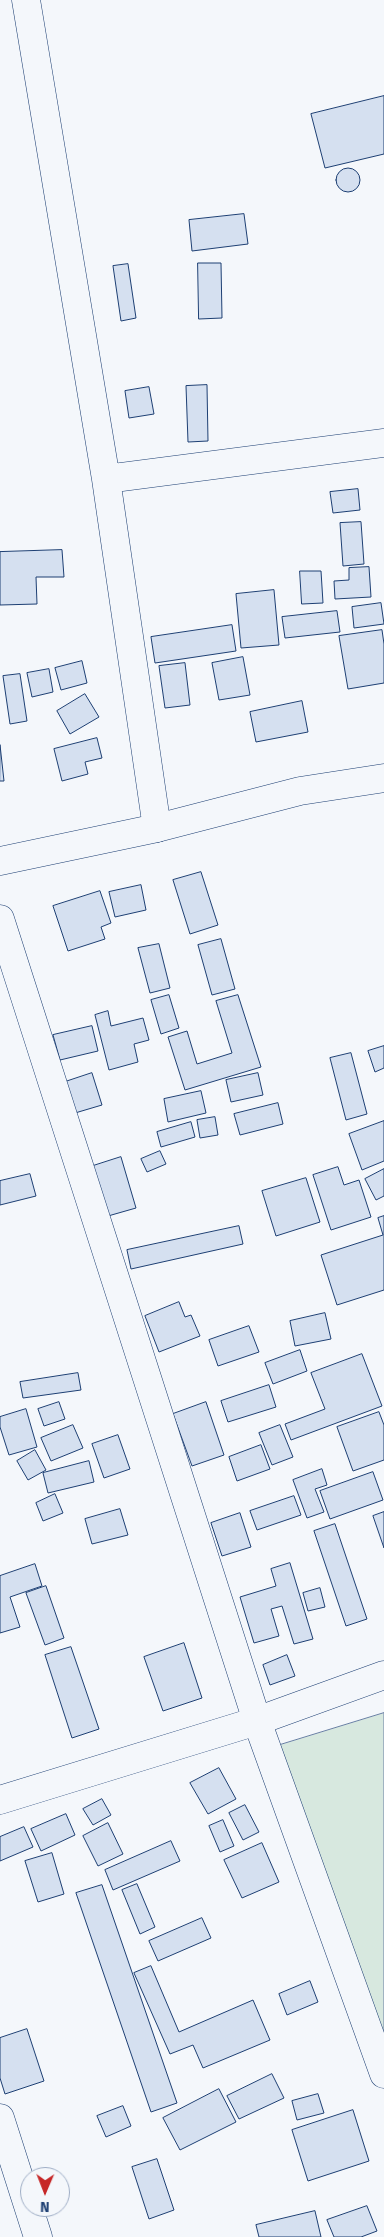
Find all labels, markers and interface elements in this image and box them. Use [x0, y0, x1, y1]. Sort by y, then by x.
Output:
north arrow [20, 2167, 70, 2217]
text: N [40, 2198, 50, 2215]

